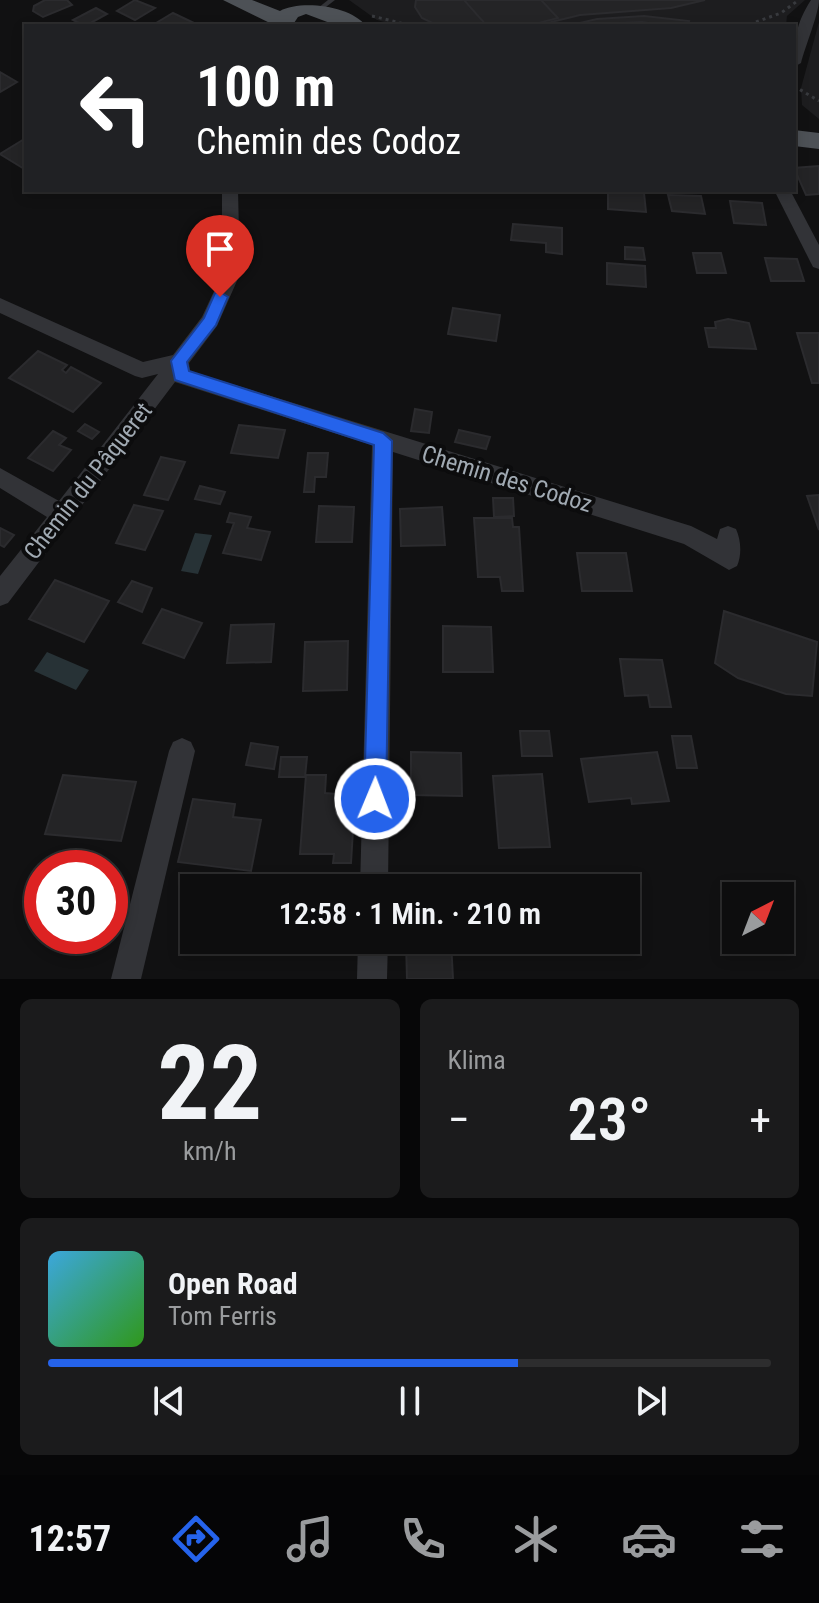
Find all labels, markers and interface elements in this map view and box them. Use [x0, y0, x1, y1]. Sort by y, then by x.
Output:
text: 100 m [196, 54, 335, 120]
icon: left [64, 56, 168, 160]
text: Chemin des Codoz [196, 121, 461, 163]
pin [186, 215, 254, 297]
icon: arrive [198, 227, 242, 271]
street label: Chemin du Pâqueret [18, 397, 158, 565]
street label: Chemin des Codoz [418, 440, 596, 518]
position arrow [333, 757, 417, 841]
speed limit sign: 30 [24, 850, 128, 954]
north arrow [722, 882, 794, 954]
map controls [722, 882, 794, 954]
text: 12:58 · 1 Min. · 210 m [279, 896, 541, 931]
text: 22 [157, 1023, 262, 1144]
text: Klima [448, 1045, 506, 1075]
text: 23° [568, 1084, 651, 1155]
text: − [448, 1094, 470, 1146]
text: + [749, 1094, 771, 1146]
text: km/h [183, 1136, 237, 1166]
text: Open Road [168, 1266, 298, 1301]
text: Tom Ferris [168, 1301, 277, 1331]
icon: previous [147, 1379, 191, 1423]
icon: pause [388, 1379, 432, 1423]
icon: next [629, 1379, 673, 1423]
icon: directions [168, 1511, 224, 1567]
icon: music [282, 1511, 338, 1567]
icon: phone [395, 1511, 451, 1567]
icon: climate [508, 1511, 564, 1567]
icon: car [621, 1511, 677, 1567]
icon: filters [734, 1511, 790, 1567]
text: 12:57 [29, 1518, 111, 1560]

